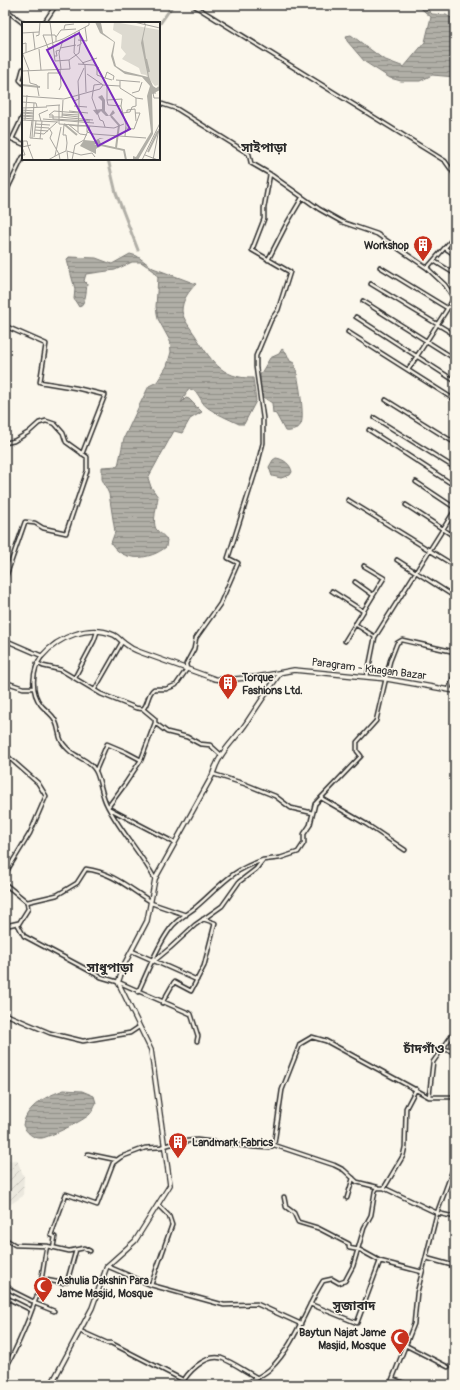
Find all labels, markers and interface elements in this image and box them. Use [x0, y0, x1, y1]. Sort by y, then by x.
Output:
inset map [22, 22, 160, 160]
district label: সাইপাড়া [240, 140, 287, 156]
building icon: Workshop [412, 234, 434, 262]
place label: Workshop [364, 239, 409, 252]
street label: Paragram - Khagan Bazar [311, 656, 427, 683]
place label: Torque Fashions Ltd. [241, 671, 303, 697]
building icon: Torque Fashions Ltd. [217, 672, 239, 700]
district label: সাধুপাড়া [86, 960, 133, 976]
district label: চাঁদগাঁও [403, 1041, 444, 1057]
building icon: Landmark Fabrics [167, 1131, 189, 1159]
place label: Landmark Fabrics [192, 1136, 273, 1149]
place label: Ashulia Dakshin Para Jame Masjid, Mosque [57, 1274, 153, 1300]
mosque icon: Ashulia Dakshin Para Jame Masjid, Mosque [32, 1275, 54, 1303]
district label: সুজাবাদ [332, 1298, 376, 1314]
place label: Baytun Najat Jame Masjid, Mosque [299, 1326, 387, 1352]
mosque icon: Baytun Najat Jame Masjid, Mosque [389, 1327, 411, 1355]

